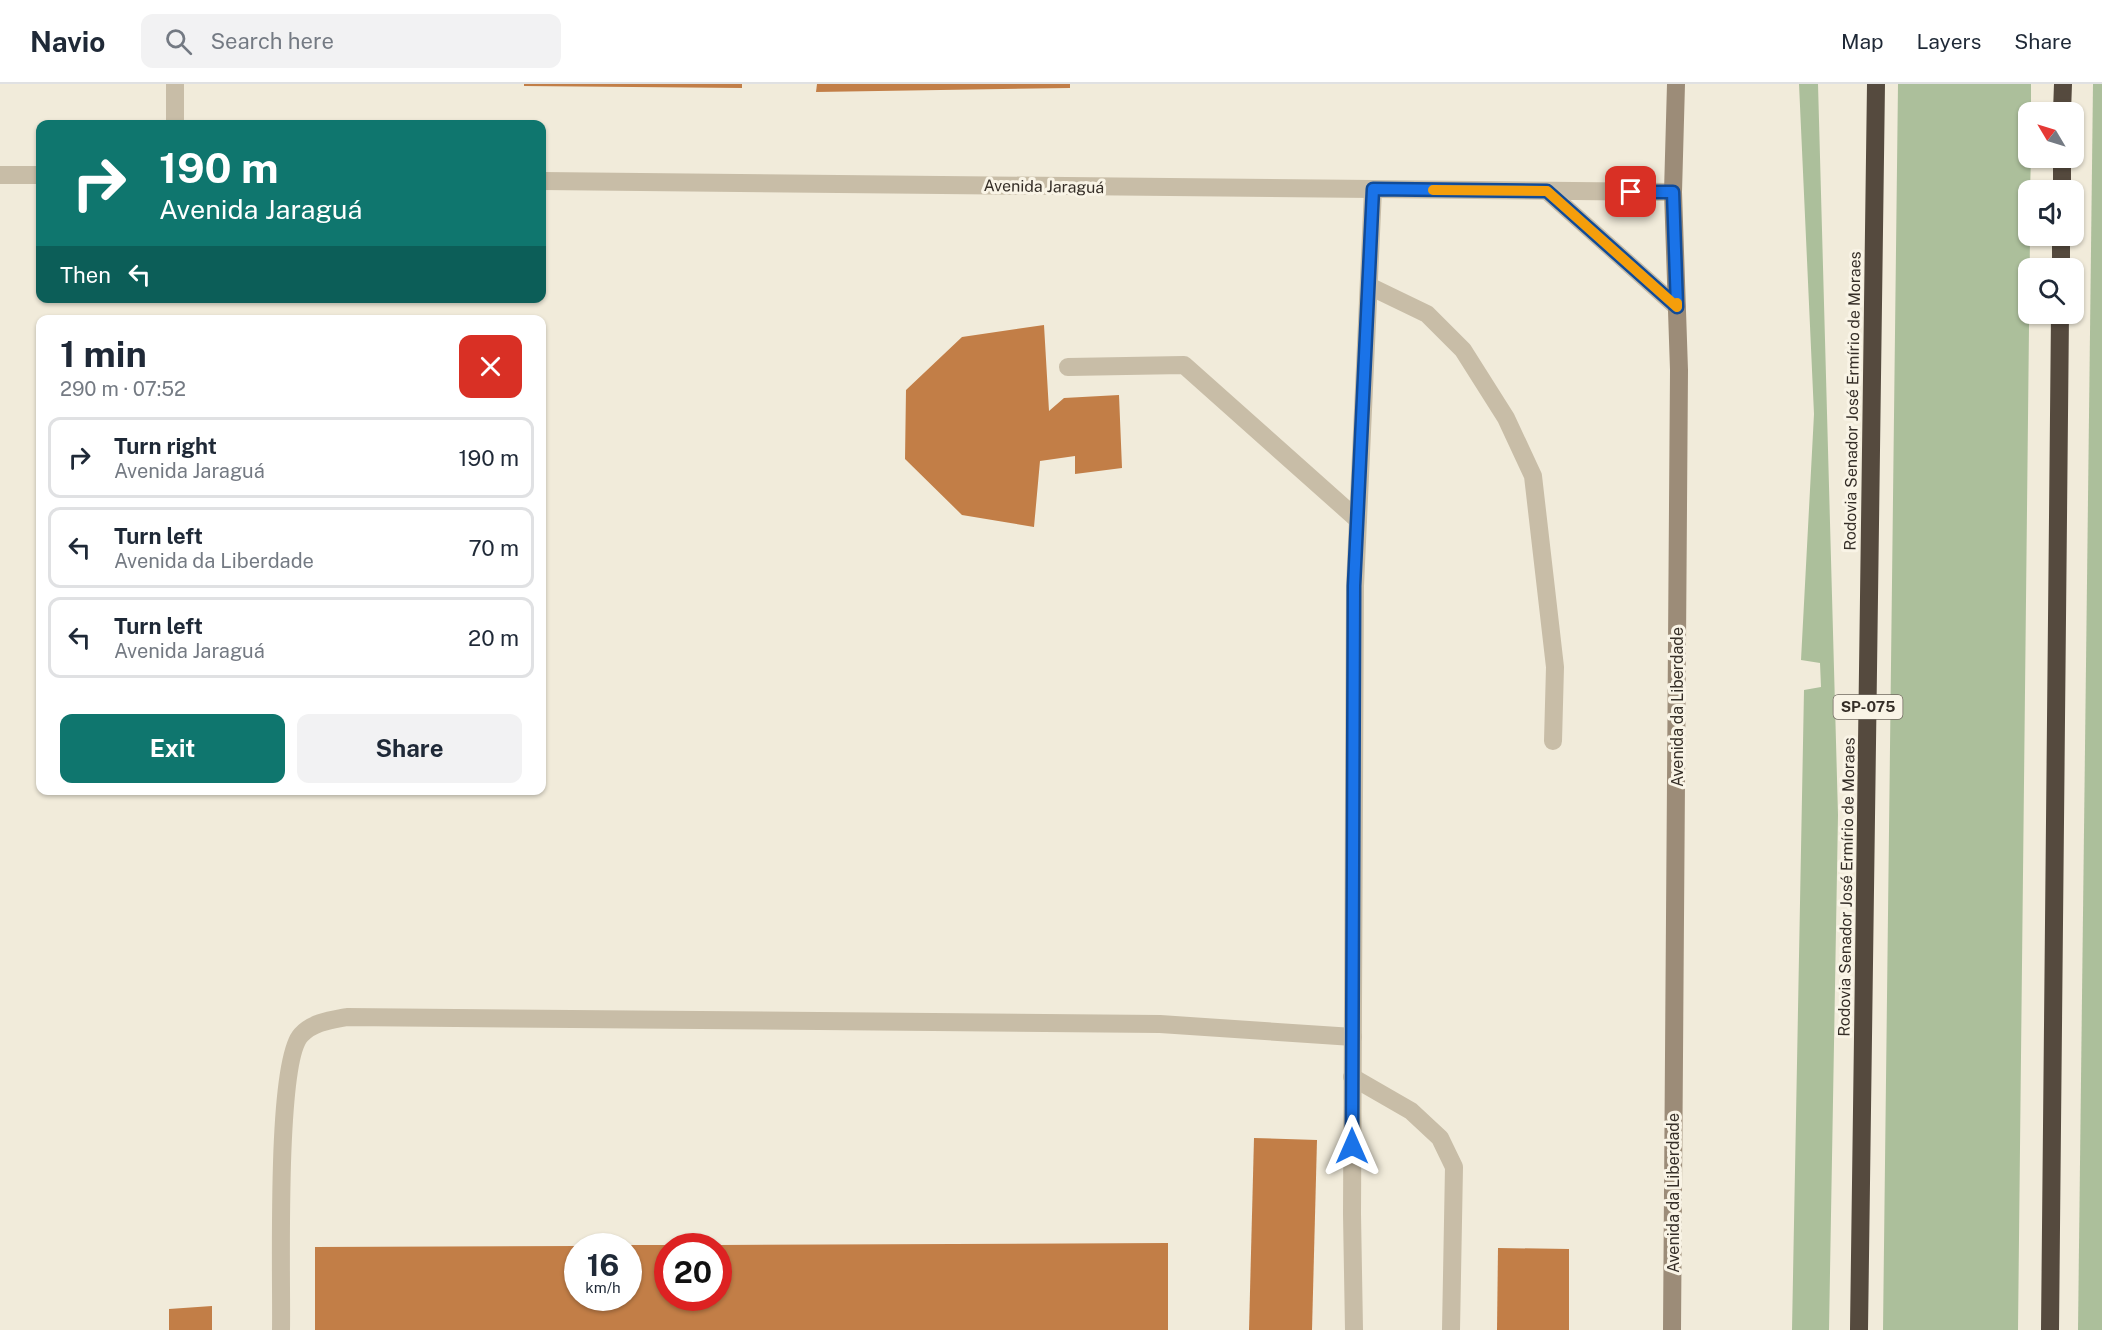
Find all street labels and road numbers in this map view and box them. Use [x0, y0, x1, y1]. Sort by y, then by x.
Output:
street label: Avenida Jaraguá [984, 176, 1104, 197]
street label: Rodovia Senador José Ermírio de Moraes [1840, 251, 1865, 551]
street label: Avenida da Liberdade [1668, 627, 1687, 787]
road number: SP-075 [1834, 695, 1902, 719]
street label: Rodovia Senador José Ermírio de Moraes [1834, 737, 1859, 1037]
street label: Avenida da Liberdade [1664, 1113, 1683, 1273]

